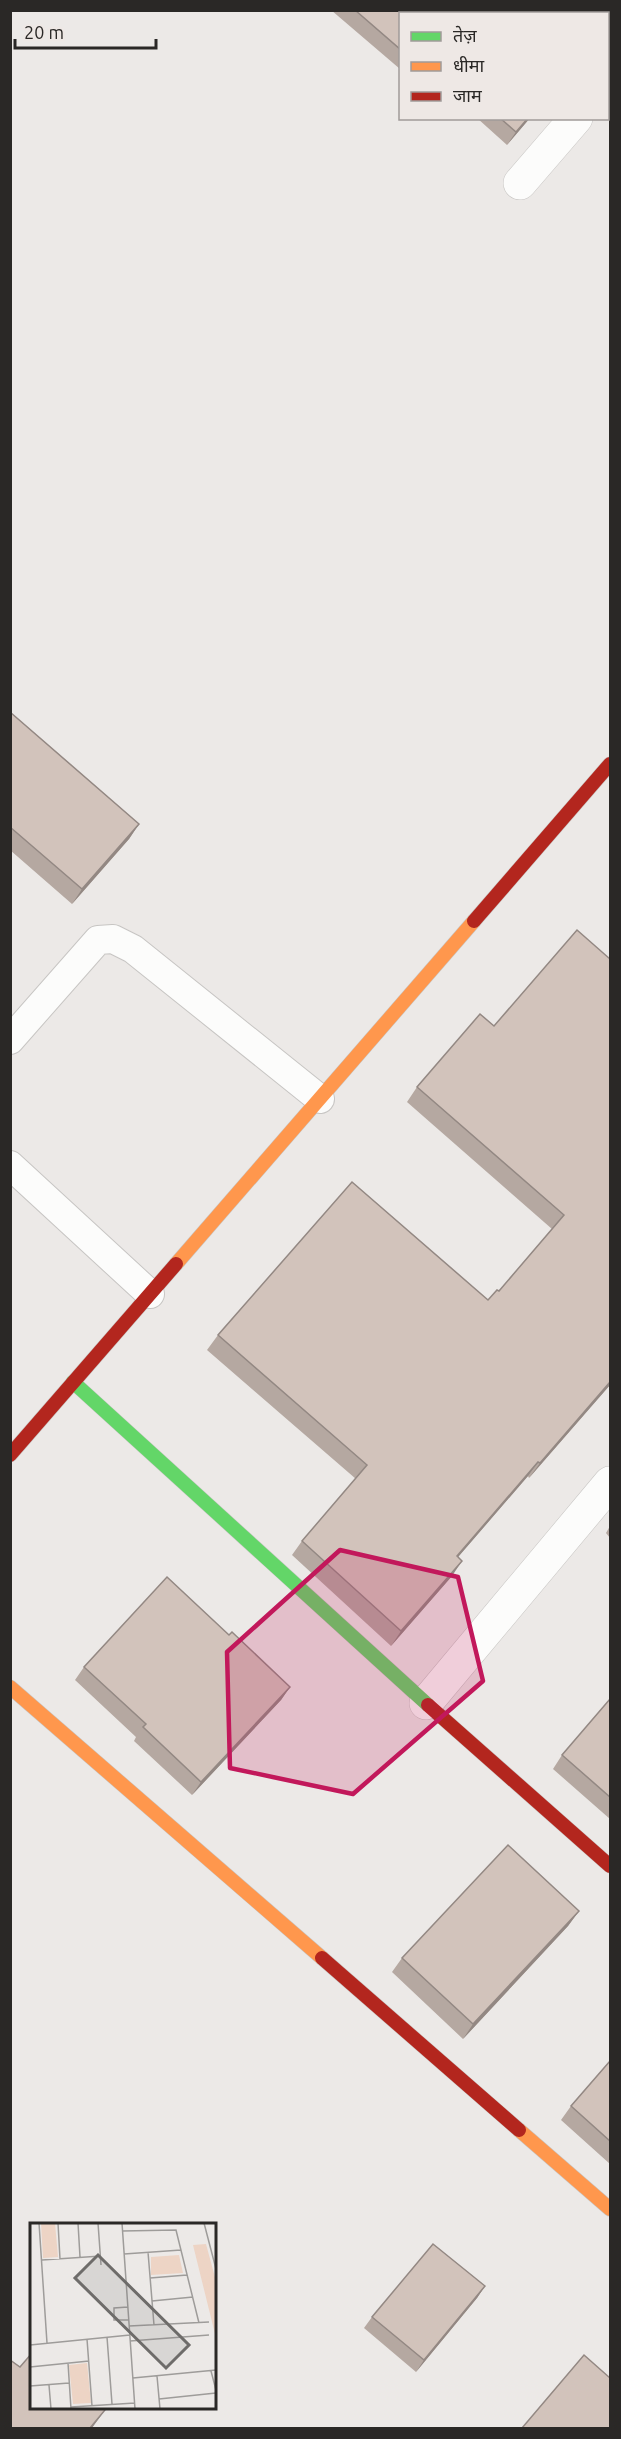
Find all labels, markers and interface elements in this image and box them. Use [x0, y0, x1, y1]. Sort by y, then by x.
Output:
scale bar [15, 12, 156, 50]
legend [399, 12, 609, 120]
text: 20 m [24, 22, 64, 42]
text: तेज़ [453, 25, 477, 45]
text: धीमा [453, 55, 484, 75]
text: जाम [453, 85, 483, 105]
inset map [30, 2223, 216, 2409]

